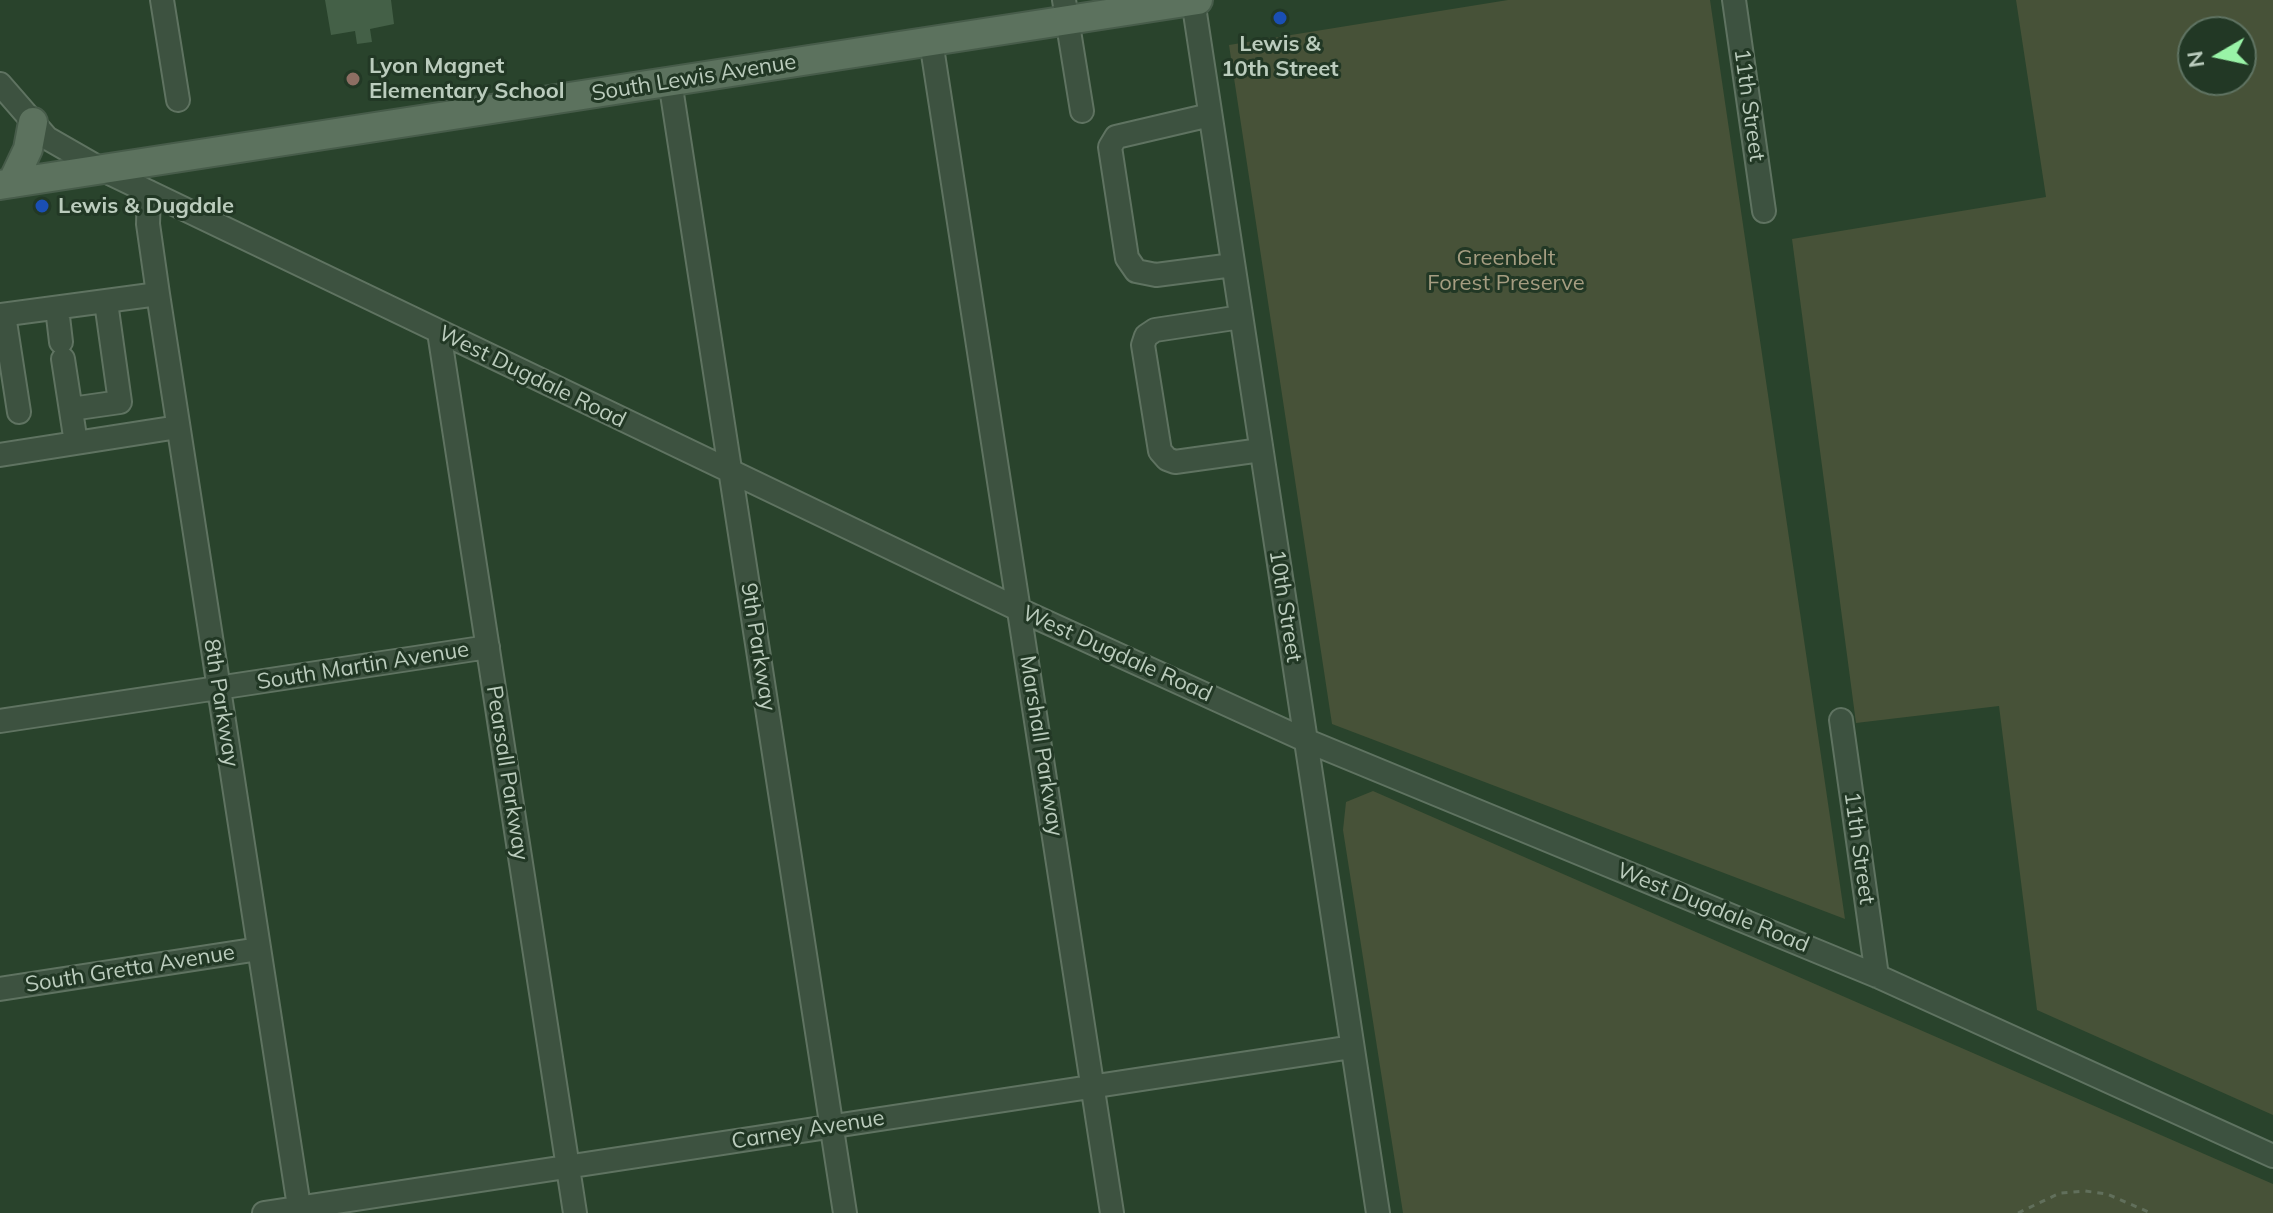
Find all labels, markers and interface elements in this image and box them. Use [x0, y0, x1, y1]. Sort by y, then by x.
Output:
marker: Lewis & 10th Street [1271, 9, 1289, 27]
north arrow [2177, 16, 2257, 96]
place label: Lewis & 10th Street [1221, 31, 1339, 82]
street label: 11th Street [1728, 47, 1770, 163]
street label: South Lewis Avenue [590, 49, 798, 107]
text: N [2180, 49, 2210, 70]
place label: Lyon Magnet Elementary School [369, 53, 565, 104]
marker: Lyon Magnet Elementary School [344, 70, 362, 88]
place label: Lewis & Dugdale [58, 193, 234, 219]
marker: Lewis & Dugdale [33, 197, 51, 215]
park label: Greenbelt Forest Preserve [1427, 245, 1585, 296]
street label: West Dugdale Road [434, 320, 630, 434]
street label: 10th Street [1263, 548, 1307, 664]
street label: 9th Parkway [735, 581, 781, 713]
street label: West Dugdale Road [1018, 600, 1216, 708]
street label: South Martin Avenue [255, 636, 471, 696]
street label: 8th Parkway [198, 637, 244, 769]
street label: Marshall Parkway [1014, 654, 1068, 838]
street label: Pearsall Parkway [480, 684, 534, 862]
street label: 11th Street [1838, 790, 1880, 906]
street label: West Dugdale Road [1613, 857, 1813, 959]
street label: South Gretta Avenue [23, 939, 237, 999]
street label: Carney Avenue [730, 1105, 886, 1155]

